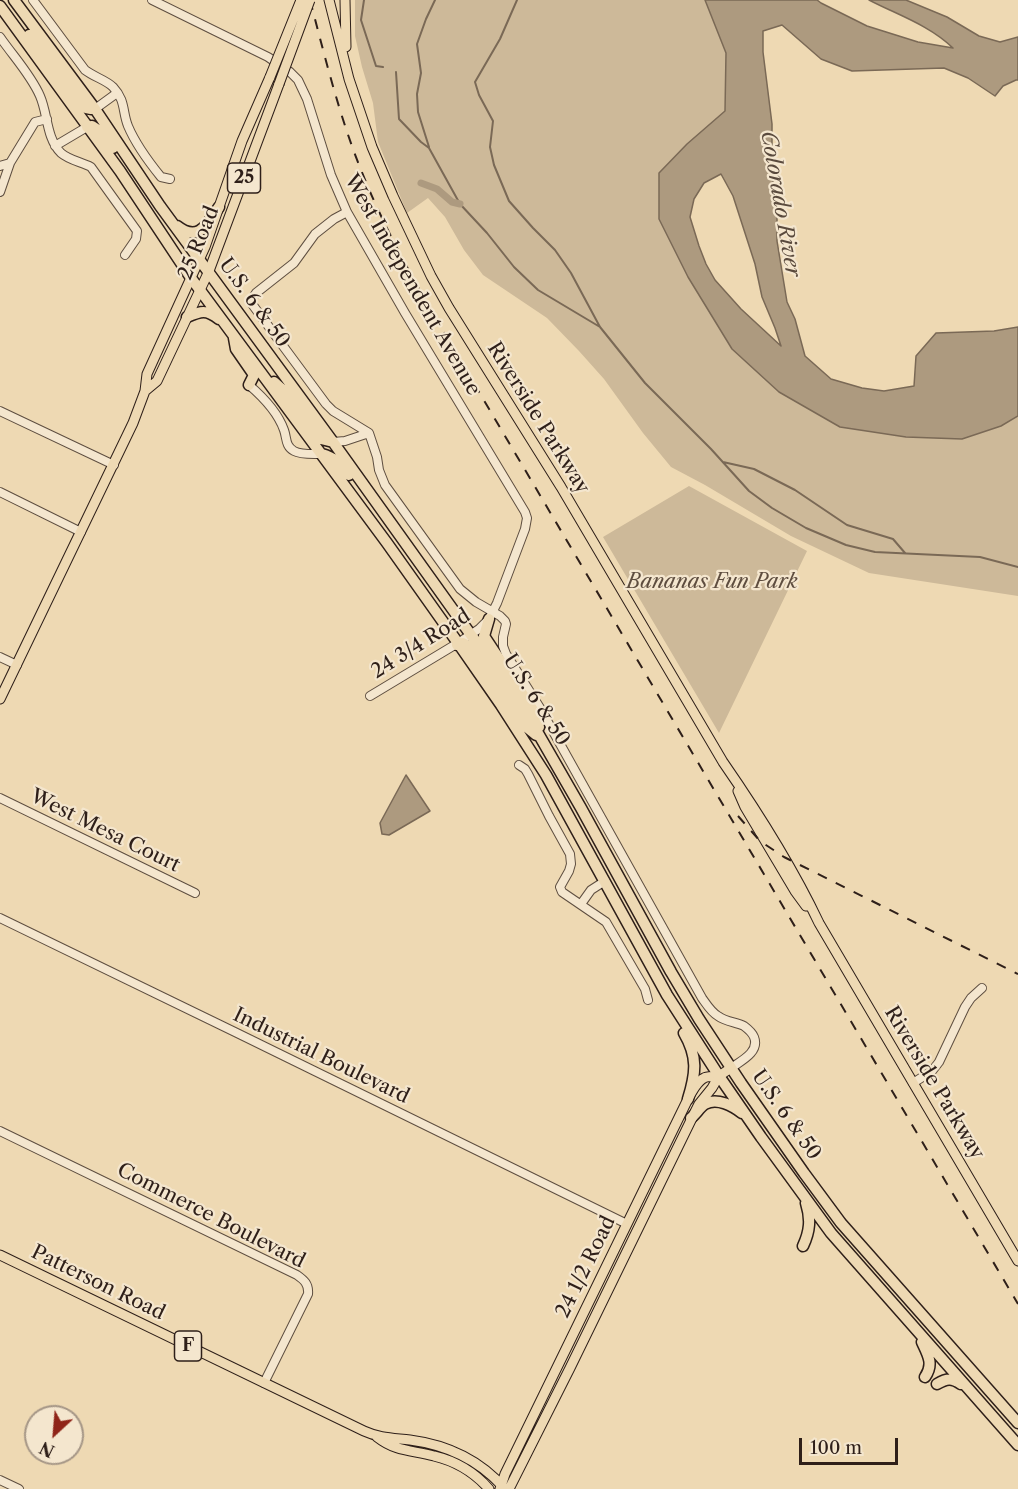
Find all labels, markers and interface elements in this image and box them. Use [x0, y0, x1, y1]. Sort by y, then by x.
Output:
water label: Colorado River [755, 129, 805, 279]
road number: 25 [228, 163, 260, 193]
street label: West Independent Avenue [339, 170, 485, 400]
street label: 25 Road [173, 203, 225, 283]
street label: U.S. 6 & 50 [214, 254, 294, 352]
street label: Riverside Parkway [482, 338, 594, 498]
park label: Bananas Fun Park [626, 570, 798, 594]
street label: 24 3/4 Road [367, 604, 475, 684]
street label: U.S. 6 & 50 [497, 650, 575, 750]
street label: West Mesa Court [26, 784, 184, 878]
street label: Riverside Parkway [879, 1002, 989, 1164]
street label: Industrial Boulevard [229, 1003, 413, 1109]
street label: U.S. 6 & 50 [746, 1065, 826, 1165]
street label: Commerce Boulevard [113, 1158, 309, 1274]
street label: 24 1/2 Road [551, 1212, 621, 1322]
street label: Patterson Road [27, 1240, 169, 1326]
road number: F [174, 1331, 201, 1361]
north arrow [24, 1405, 84, 1465]
scale bar [802, 1426, 901, 1464]
text: N [36, 1437, 58, 1461]
text: 100 m [810, 1437, 862, 1459]

